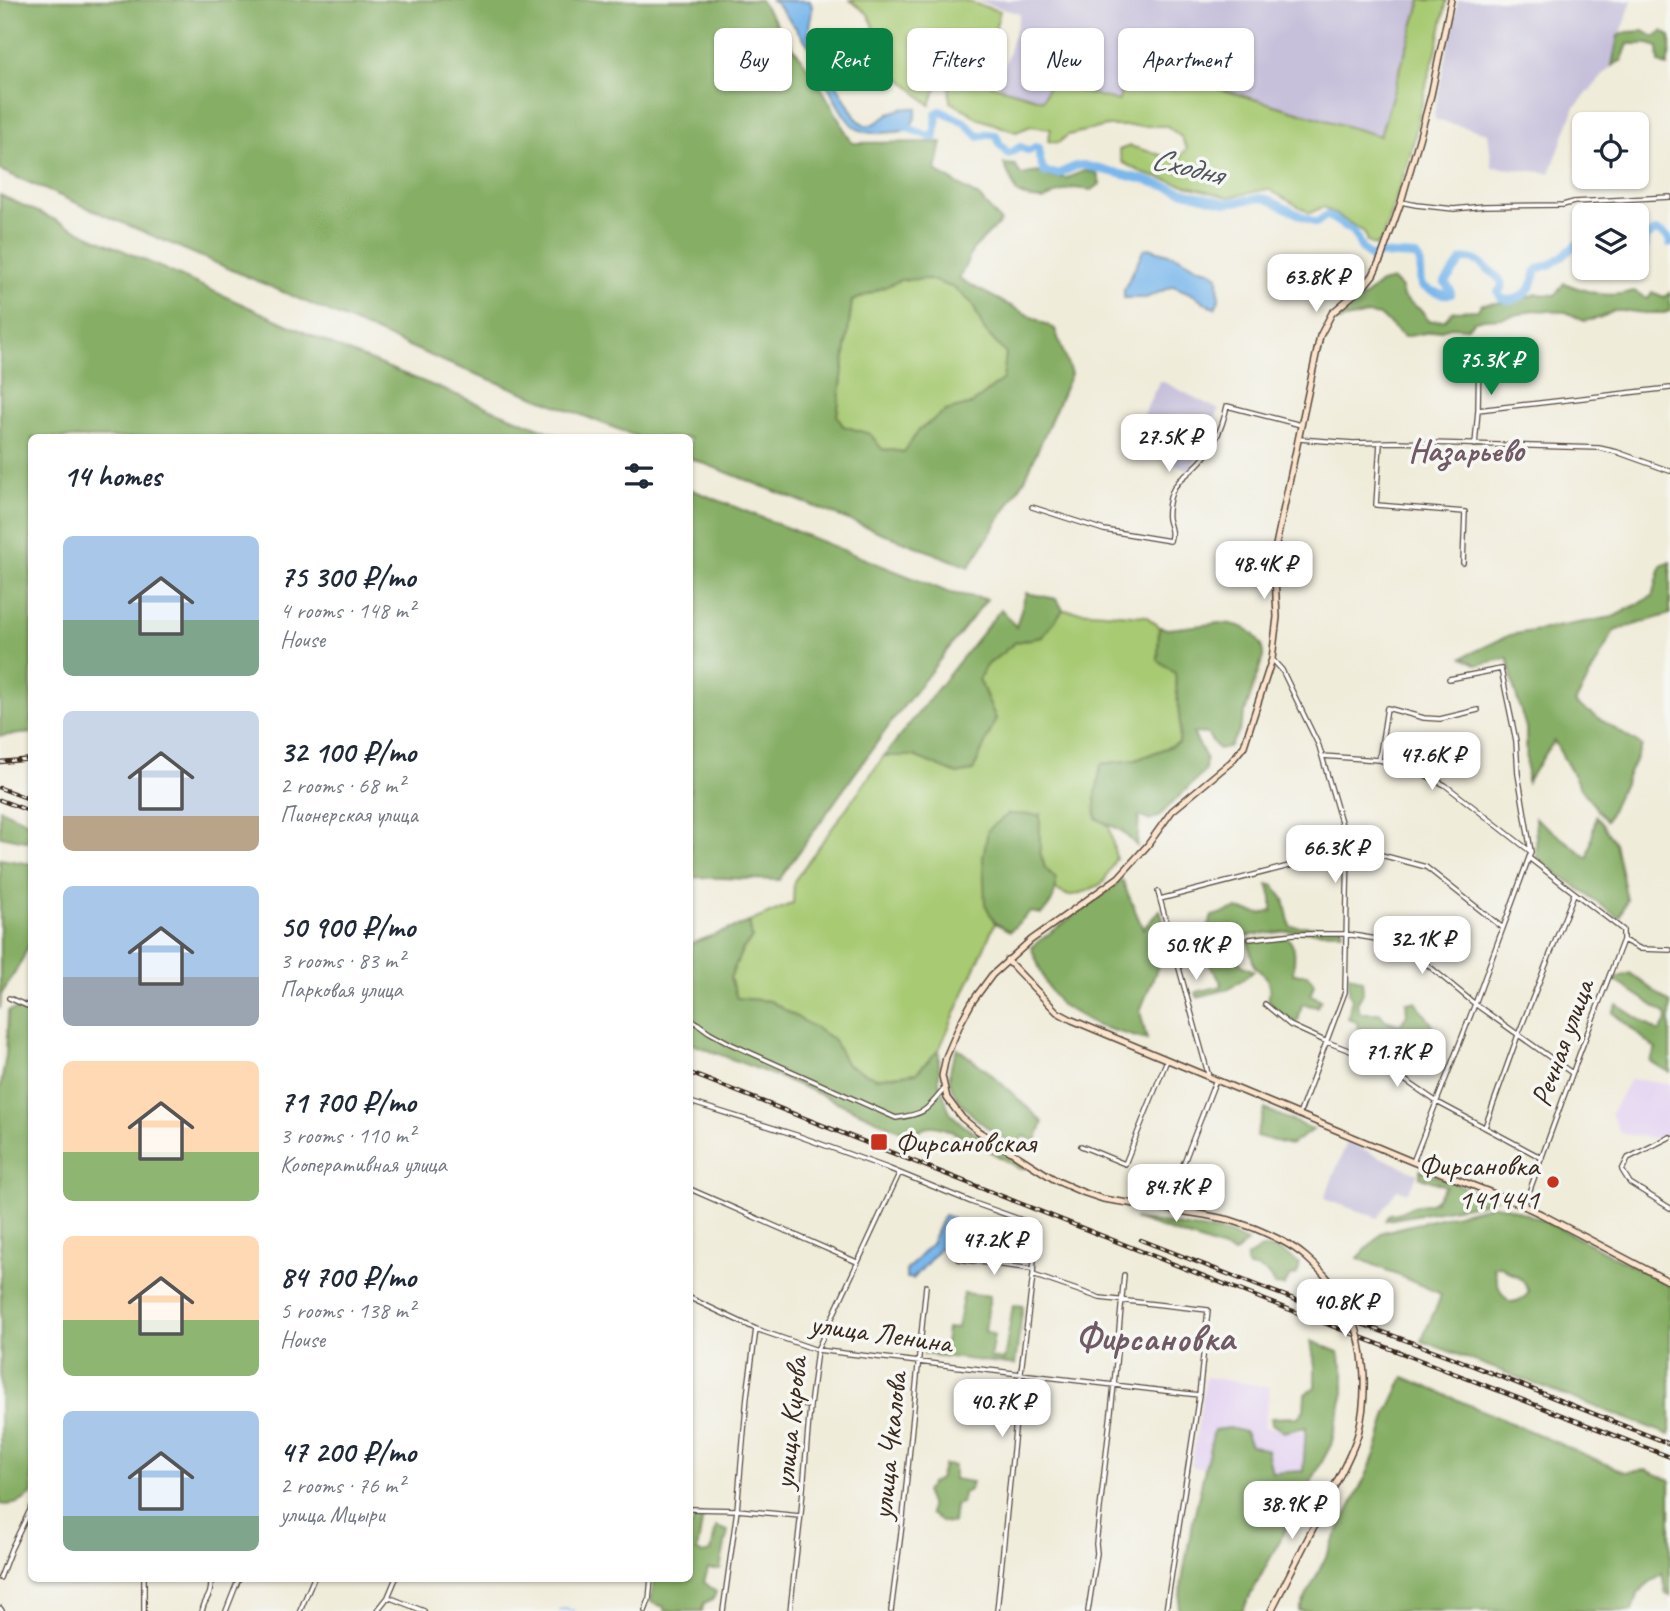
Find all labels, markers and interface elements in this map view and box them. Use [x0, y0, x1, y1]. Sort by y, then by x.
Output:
chip: Buy [714, 28, 792, 91]
chip: Rent [806, 28, 893, 91]
chip: Filters [907, 28, 1007, 91]
chip: New [1021, 28, 1104, 91]
chip: Apartment [1118, 28, 1254, 91]
map controls [1572, 112, 1649, 280]
button: locate [1572, 112, 1649, 189]
water label: Сходня [1147, 137, 1232, 196]
button: layers [1572, 203, 1649, 280]
pin: 63.8K ₽ [1251, 254, 1381, 314]
text: 63.8K ₽ [1283, 262, 1349, 291]
pin: 75.3K ₽ [1426, 338, 1556, 397]
text: 75.3K ₽ [1459, 345, 1523, 374]
pin: 27.5K ₽ [1104, 414, 1234, 474]
text: 27.5K ₽ [1137, 422, 1201, 451]
district label: Назарьево [1408, 430, 1526, 472]
text: 14 homes [63, 457, 161, 495]
icon: filters [620, 457, 658, 495]
pin: 48.4K ₽ [1199, 542, 1329, 601]
text: 48.4K ₽ [1232, 549, 1296, 578]
text: 75 300 ₽/mo [280, 558, 415, 596]
icon: home [119, 564, 203, 648]
text: 4 rooms · 148 m² [280, 596, 415, 625]
text: House [280, 625, 325, 654]
pin: 47.6K ₽ [1367, 732, 1497, 792]
text: 32 100 ₽/mo [280, 733, 416, 771]
icon: home [119, 739, 203, 823]
text: 47.6K ₽ [1399, 740, 1465, 769]
text: 2 rooms · 68 m² [280, 771, 404, 800]
text: Пионерская улица [280, 800, 418, 829]
pin: 66.3K ₽ [1270, 826, 1400, 885]
text: 66.3K ₽ [1302, 833, 1368, 862]
text: 50 900 ₽/mo [280, 908, 415, 946]
icon: home [119, 914, 203, 998]
pin: 32.1K ₽ [1357, 916, 1487, 976]
pin: 50.9K ₽ [1131, 922, 1261, 982]
text: 32.1K ₽ [1390, 924, 1454, 953]
text: 50.9K ₽ [1164, 930, 1228, 959]
text: 3 rooms · 83 m² [280, 946, 404, 975]
street label: Речная улица [1522, 972, 1603, 1112]
text: Парковая улица [280, 975, 403, 1004]
pin: 71.7K ₽ [1332, 1030, 1462, 1089]
text: 71.7K ₽ [1365, 1037, 1429, 1066]
text: 71 700 ₽/mo [280, 1083, 416, 1121]
icon: home [119, 1089, 203, 1173]
text: 3 rooms · 110 m² [280, 1121, 415, 1150]
place label: Фирсановская [895, 1123, 1038, 1161]
marker: Фирсановская [869, 1132, 889, 1152]
place label: Фирсановка 141441 [1418, 1146, 1541, 1218]
text: Кооперативная улица [280, 1150, 447, 1179]
pin: 84.7K ₽ [1111, 1164, 1241, 1224]
text: 84.7K ₽ [1144, 1172, 1208, 1201]
marker: Фирсановка 141441 [1545, 1174, 1561, 1190]
pin: 47.2K ₽ [929, 1218, 1059, 1277]
text: 47.2K ₽ [962, 1225, 1026, 1254]
text: 84 700 ₽/mo [280, 1258, 416, 1296]
icon: home [119, 1264, 203, 1348]
pin: 40.8K ₽ [1280, 1280, 1410, 1339]
text: 40.8K ₽ [1313, 1287, 1377, 1316]
text: 5 rooms · 138 m² [280, 1296, 415, 1325]
street label: улица Ленина [806, 1304, 957, 1362]
district label: Фирсановка [1076, 1314, 1238, 1361]
text: House [280, 1325, 325, 1354]
street label: улица Кирова [764, 1352, 816, 1493]
street label: улица Чкалова [862, 1368, 916, 1523]
pin: 40.7K ₽ [937, 1380, 1067, 1439]
text: 40.7K ₽ [970, 1387, 1034, 1416]
text: 47 200 ₽/mo [280, 1433, 416, 1471]
icon: home [119, 1439, 203, 1523]
text: 2 rooms · 76 m² [280, 1471, 404, 1500]
pin: 38.9K ₽ [1227, 1482, 1357, 1541]
text: 38.9K ₽ [1260, 1489, 1324, 1518]
text: улица Мцыри [280, 1500, 385, 1529]

